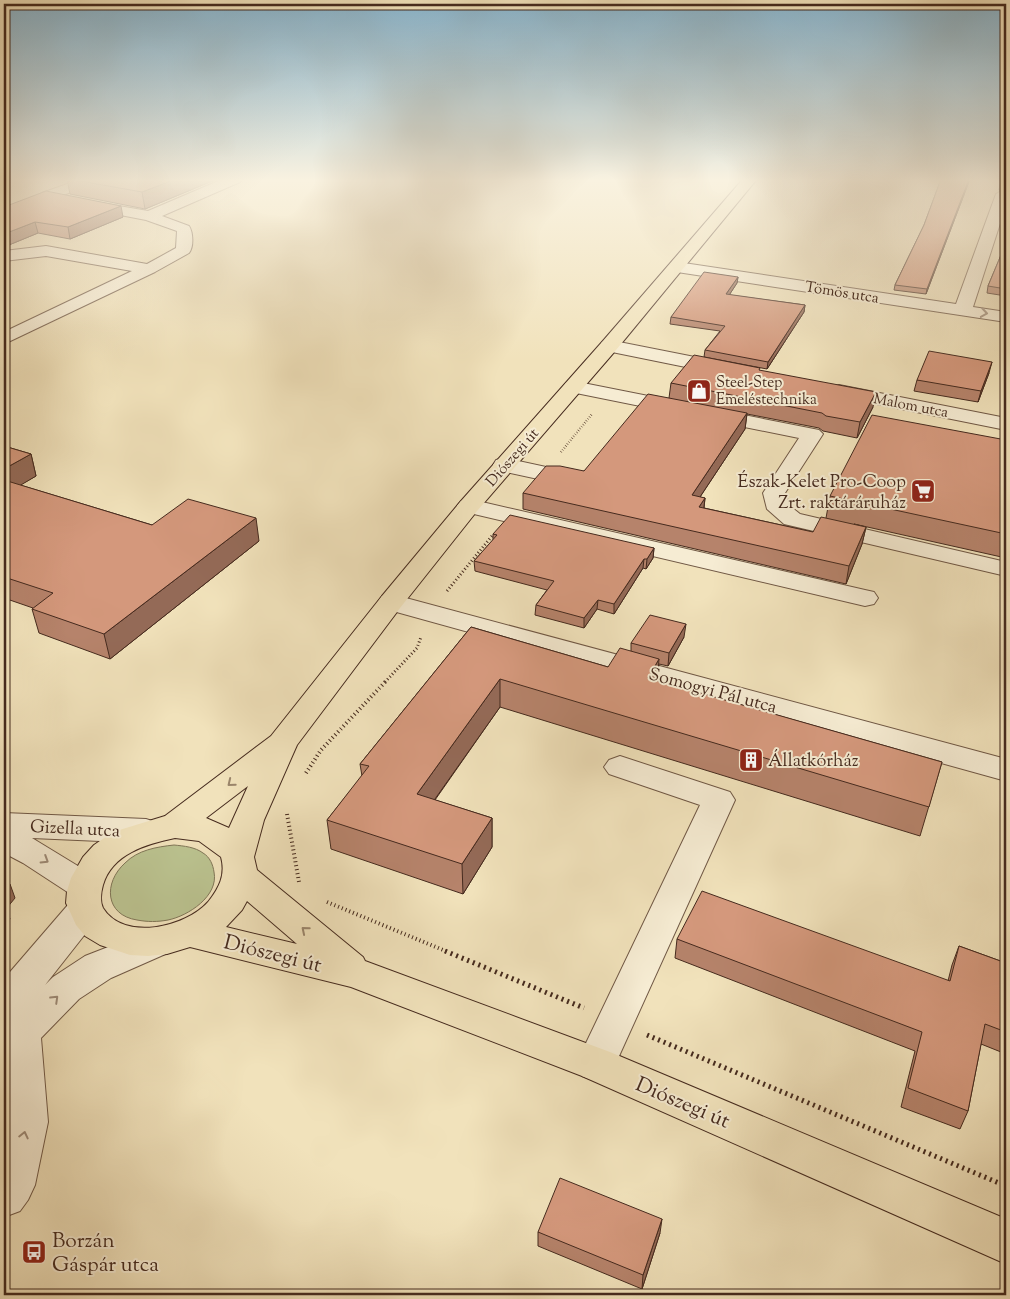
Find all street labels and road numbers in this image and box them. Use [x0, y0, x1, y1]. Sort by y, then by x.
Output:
street label: Tömös utca [803, 277, 880, 310]
street label: Malom utca [871, 389, 950, 424]
street label: Diószegi út [482, 424, 544, 492]
street label: Somogyi Pál utca [645, 662, 780, 722]
street label: Gizella utca [29, 815, 121, 845]
street label: Diószegi út [220, 928, 325, 982]
street label: Diószegi út [630, 1071, 734, 1137]

